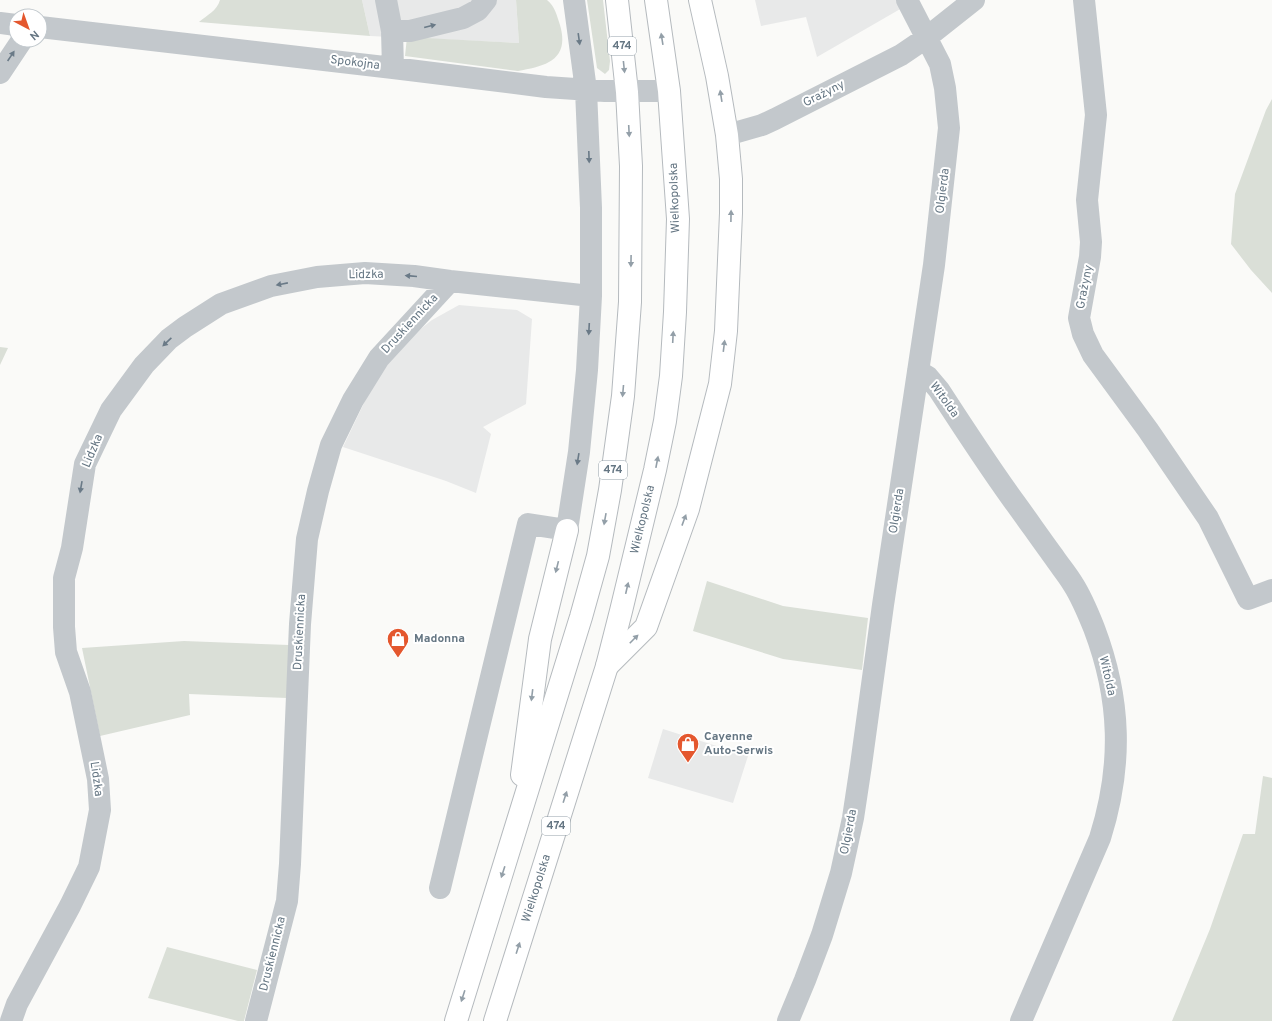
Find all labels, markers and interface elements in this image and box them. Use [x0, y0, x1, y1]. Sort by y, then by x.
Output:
north arrow [8, 8, 48, 48]
one-way arrow [424, 22, 436, 28]
text: N [26, 27, 41, 43]
one-way arrow [659, 32, 665, 45]
one-way arrow [576, 33, 582, 45]
road number: 474 [608, 37, 636, 55]
one-way arrow [7, 51, 15, 61]
street label: Spokojna [329, 52, 381, 74]
one-way arrow [621, 61, 627, 73]
street label: Grażyny [800, 77, 848, 111]
one-way arrow [718, 90, 724, 102]
one-way arrow [626, 125, 632, 138]
one-way arrow [586, 151, 592, 164]
street label: Wielkopolska [666, 163, 684, 233]
street label: Olgierda [932, 167, 954, 215]
one-way arrow [728, 209, 734, 222]
one-way arrow [628, 255, 634, 268]
street label: Grażyny [1073, 264, 1097, 310]
street label: Lidzka [348, 267, 384, 283]
one-way arrow [405, 273, 417, 279]
one-way arrow [276, 281, 288, 287]
street label: Druskiennicka [378, 291, 442, 357]
one-way arrow [586, 323, 592, 336]
one-way arrow [670, 331, 677, 343]
one-way arrow [162, 337, 172, 346]
one-way arrow [721, 340, 728, 352]
street label: Witolda [926, 379, 962, 421]
one-way arrow [620, 385, 627, 397]
street label: Lidzka [79, 432, 107, 470]
one-way arrow [575, 453, 581, 465]
one-way arrow [654, 455, 660, 468]
road number: 474 [599, 461, 627, 479]
one-way arrow [78, 481, 84, 493]
street label: Wielkopolska [627, 484, 659, 556]
street label: Olgierda [886, 487, 908, 535]
one-way arrow [602, 513, 608, 525]
one-way arrow [682, 514, 688, 526]
one-way arrow [554, 561, 560, 574]
one-way arrow [624, 582, 630, 594]
street label: Druskiennicka [290, 594, 310, 670]
shop icon: Madonna [385, 626, 411, 659]
place label: Madonna [414, 631, 465, 647]
one-way arrow [629, 634, 639, 644]
street label: Witolda [1095, 654, 1119, 698]
one-way arrow [529, 689, 536, 701]
place label: Cayenne Auto-Serwis [704, 729, 773, 759]
shop icon: Cayenne Auto-Serwis [675, 731, 701, 764]
street label: Lidzka [86, 761, 106, 797]
one-way arrow [562, 791, 568, 803]
street label: Olgierda [837, 808, 861, 856]
road number: 474 [542, 817, 570, 835]
street label: Wielkopolska [519, 853, 555, 924]
one-way arrow [499, 867, 505, 879]
street label: Druskiennicka [256, 915, 290, 993]
one-way arrow [515, 941, 521, 953]
one-way arrow [460, 991, 466, 1003]

